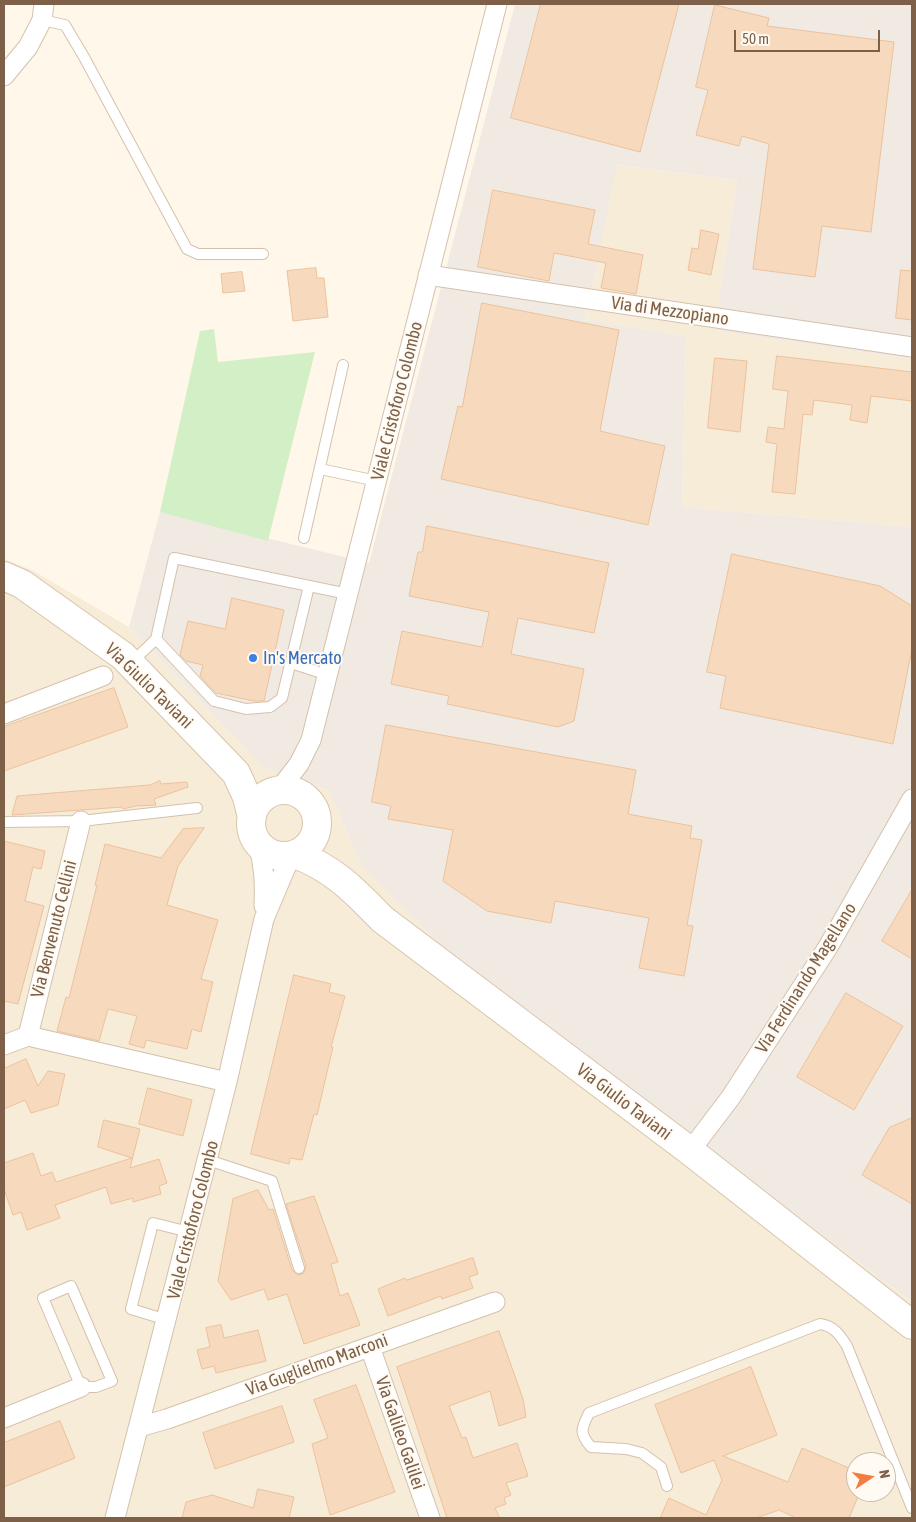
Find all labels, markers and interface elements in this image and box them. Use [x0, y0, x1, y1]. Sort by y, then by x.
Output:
scale bar [736, 20, 882, 52]
text: 50 m [742, 30, 769, 47]
street label: Via di Mezzopiano [610, 292, 730, 330]
street label: Viale Cristoforo Colombo [367, 319, 427, 483]
street label: Via Giulio Taviani [101, 639, 197, 733]
place label: In's Mercato [263, 647, 342, 669]
marker: In's Mercato [247, 652, 259, 664]
street label: Via Benvenuto Cellini [26, 858, 82, 1000]
street label: Via Ferdinando Magellano [751, 899, 861, 1057]
street label: Via Giulio Taviani [572, 1059, 676, 1145]
street label: Viale Cristoforo Colombo [163, 1138, 223, 1302]
street label: Via Guglielmo Marconi [243, 1329, 391, 1401]
street label: Via Galileo Galilei [371, 1374, 429, 1492]
north arrow [846, 1452, 896, 1502]
text: N [876, 1468, 893, 1480]

